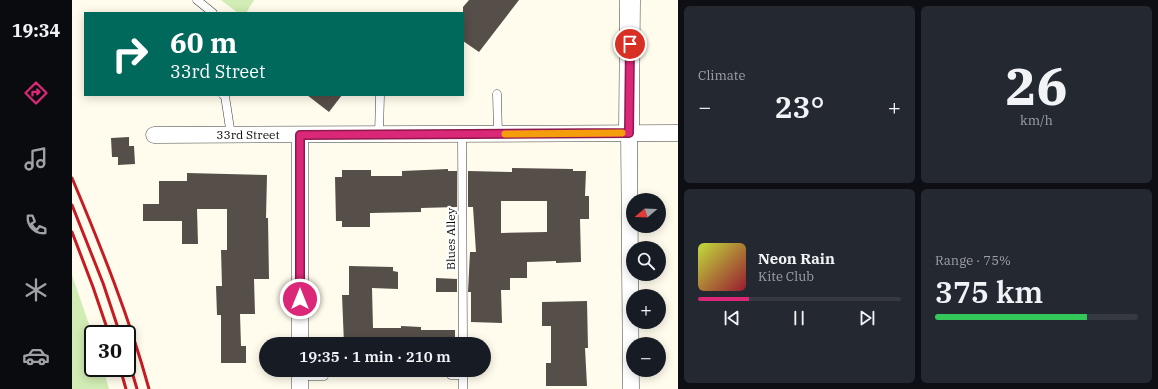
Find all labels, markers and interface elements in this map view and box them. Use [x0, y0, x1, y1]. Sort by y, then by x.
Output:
text: 19:34 [12, 19, 60, 42]
text: 60 m [170, 24, 237, 61]
pin [613, 27, 647, 61]
icon: right [104, 28, 156, 80]
icon: arrive [619, 33, 641, 55]
text: 26 [1005, 52, 1068, 119]
text: 33rd Street [170, 60, 265, 83]
text: Climate [698, 67, 745, 84]
icon: directions [22, 79, 50, 107]
text: 23° [774, 87, 825, 126]
text: − [698, 92, 711, 121]
text: + [888, 92, 901, 121]
text: km/h [1020, 112, 1053, 129]
street label: 33rd Street [216, 127, 280, 142]
icon: music [22, 145, 50, 173]
north arrow [626, 193, 666, 233]
map controls [626, 193, 666, 377]
street label: Blues Alley [443, 207, 458, 270]
icon: phone [22, 211, 50, 239]
button: search [626, 241, 666, 281]
text: Neon Rain [758, 249, 835, 268]
text: Range · 75% [935, 252, 1011, 269]
text: Kite Club [758, 268, 814, 285]
text: 375 km [935, 272, 1043, 311]
icon: climate [22, 276, 50, 304]
position arrow [279, 278, 321, 320]
button: + [626, 289, 666, 329]
icon: previous [721, 307, 743, 329]
icon: pause [788, 307, 810, 329]
icon: next [856, 307, 878, 329]
speed limit sign: 30 [84, 325, 136, 377]
button: − [626, 337, 666, 377]
icon: car [22, 342, 50, 370]
text: 19:35 · 1 min · 210 m [299, 347, 451, 366]

